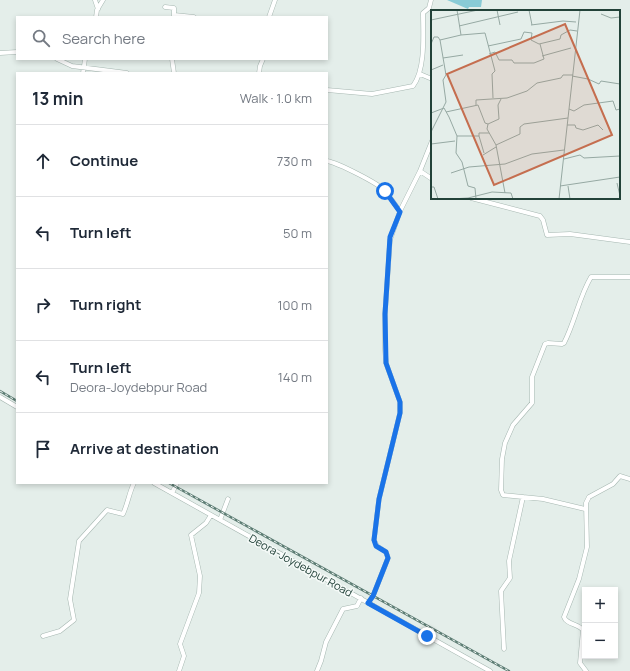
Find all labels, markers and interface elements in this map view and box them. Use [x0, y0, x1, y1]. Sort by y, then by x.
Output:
inset map [431, 10, 620, 199]
search box [16, 16, 328, 60]
icon: search [30, 27, 52, 49]
text: Search here [62, 28, 145, 49]
text: 13 min [32, 87, 83, 110]
text: Walk · 1.0 km [240, 89, 312, 107]
icon: ahead [32, 150, 54, 172]
text: Continue [70, 150, 138, 171]
text: 730 m [277, 152, 312, 170]
route start [376, 182, 394, 200]
icon: left [32, 222, 54, 244]
text: Turn left [70, 222, 132, 243]
text: 50 m [283, 224, 312, 242]
icon: right [32, 294, 54, 316]
text: Turn right [70, 294, 141, 315]
text: 100 m [277, 296, 312, 314]
text: Turn left [70, 357, 132, 378]
icon: left [32, 366, 54, 388]
text: 140 m [278, 368, 312, 386]
text: Deora-Joydebpur Road [70, 378, 207, 396]
icon: arrive [32, 438, 54, 460]
text: Arrive at destination [70, 438, 219, 459]
street label: Deora-Joydebpur Road [247, 530, 355, 600]
map controls [582, 587, 618, 659]
button: + [582, 587, 618, 623]
button: − [582, 623, 618, 659]
route end [418, 627, 436, 645]

